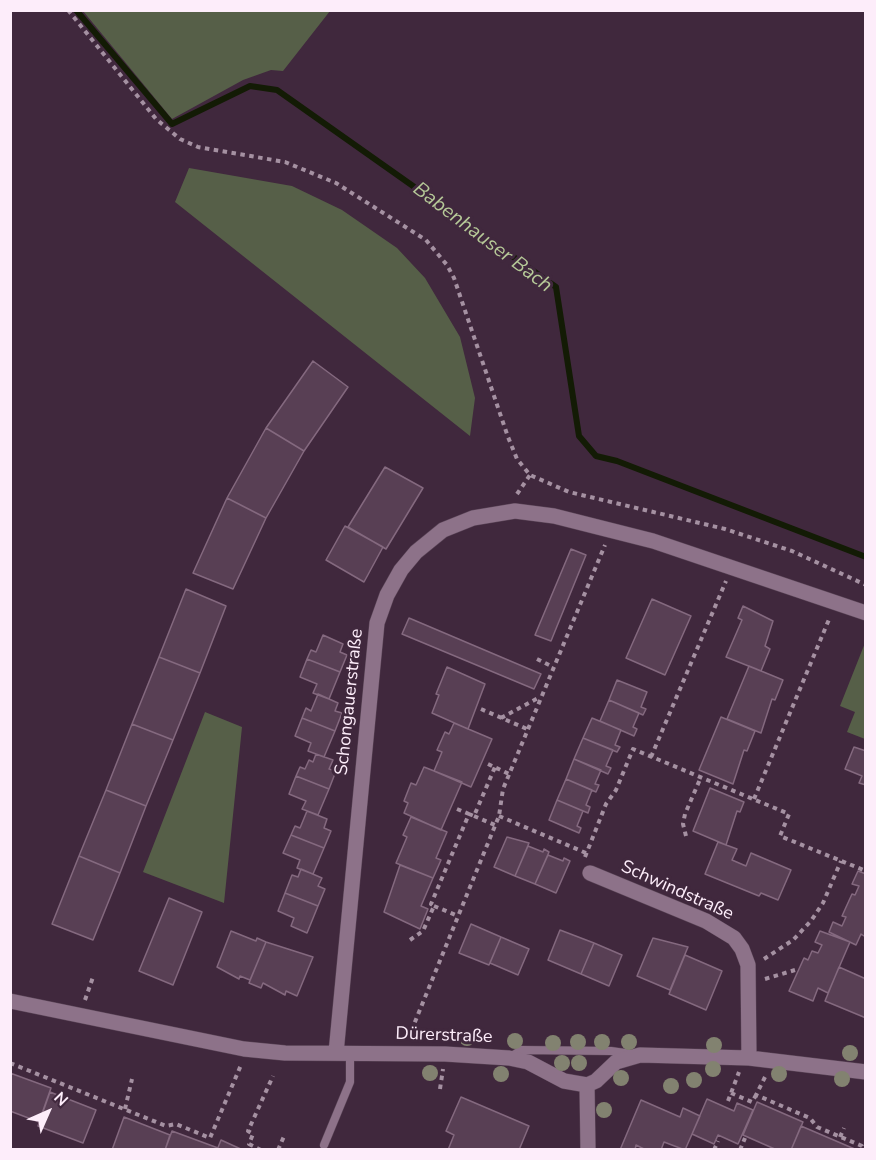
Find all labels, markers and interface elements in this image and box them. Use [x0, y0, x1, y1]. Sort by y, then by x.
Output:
water label: Babenhauser Bach [408, 178, 556, 298]
street label: Schongauerstraße [332, 628, 368, 776]
street label: Schwindstraße [617, 857, 737, 925]
street label: Dürerstraße [395, 1024, 493, 1048]
north arrow [18, 1082, 78, 1142]
text: N [49, 1087, 73, 1111]

